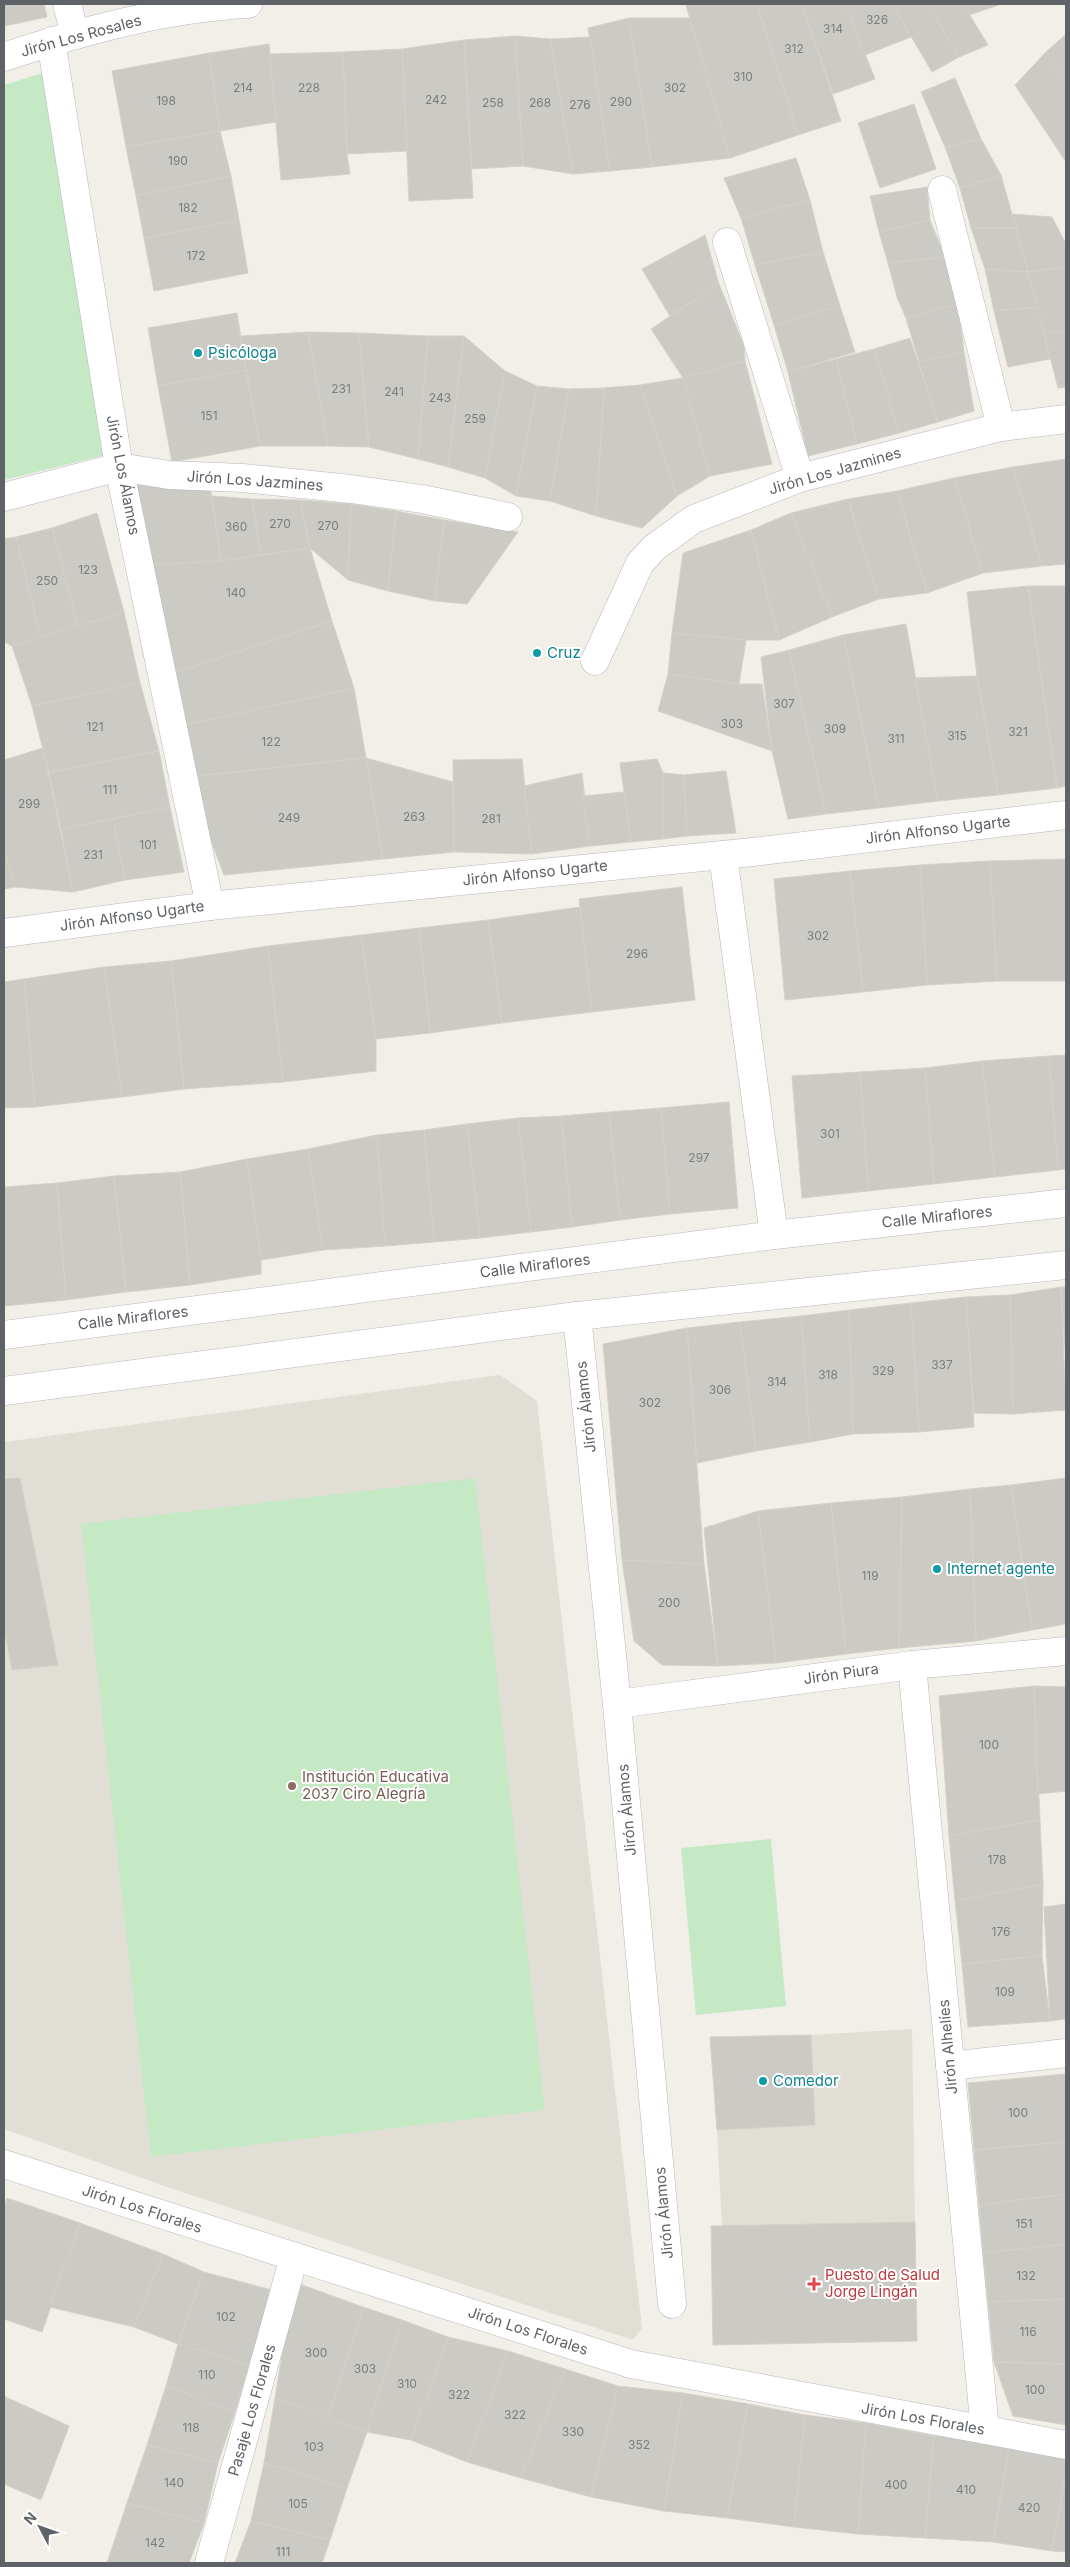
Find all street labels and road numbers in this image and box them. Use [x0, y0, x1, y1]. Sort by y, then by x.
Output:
street label: Jirón Los Rosales [18, 10, 143, 61]
street label: Jirón Los Álamos [103, 413, 144, 537]
street label: Jirón Los Jazmines [766, 443, 903, 499]
street label: Jirón Los Jazmines [186, 466, 324, 495]
street label: Jirón Alfonso Ugarte [864, 811, 1012, 848]
street label: Jirón Alfonso Ugarte [461, 855, 609, 890]
street label: Jirón Alfonso Ugarte [58, 896, 206, 935]
street label: Calle Miraflores [881, 1201, 993, 1232]
street label: Calle Miraflores [479, 1249, 591, 1282]
street label: Calle Miraflores [77, 1301, 189, 1334]
street label: Jirón Álamos [571, 1360, 600, 1454]
street label: Jirón Piura [802, 1659, 880, 1688]
street label: Jirón Álamos [613, 1763, 640, 1857]
street label: Jirón Alhelíes [934, 1999, 961, 2095]
street label: Jirón Álamos [650, 2166, 677, 2260]
street label: Jirón Los Florales [80, 2180, 205, 2237]
street label: Jirón Los Florales [466, 2302, 591, 2359]
street label: Pasaje Los Florales [224, 2342, 279, 2478]
street label: Jirón Los Florales [860, 2398, 986, 2439]

